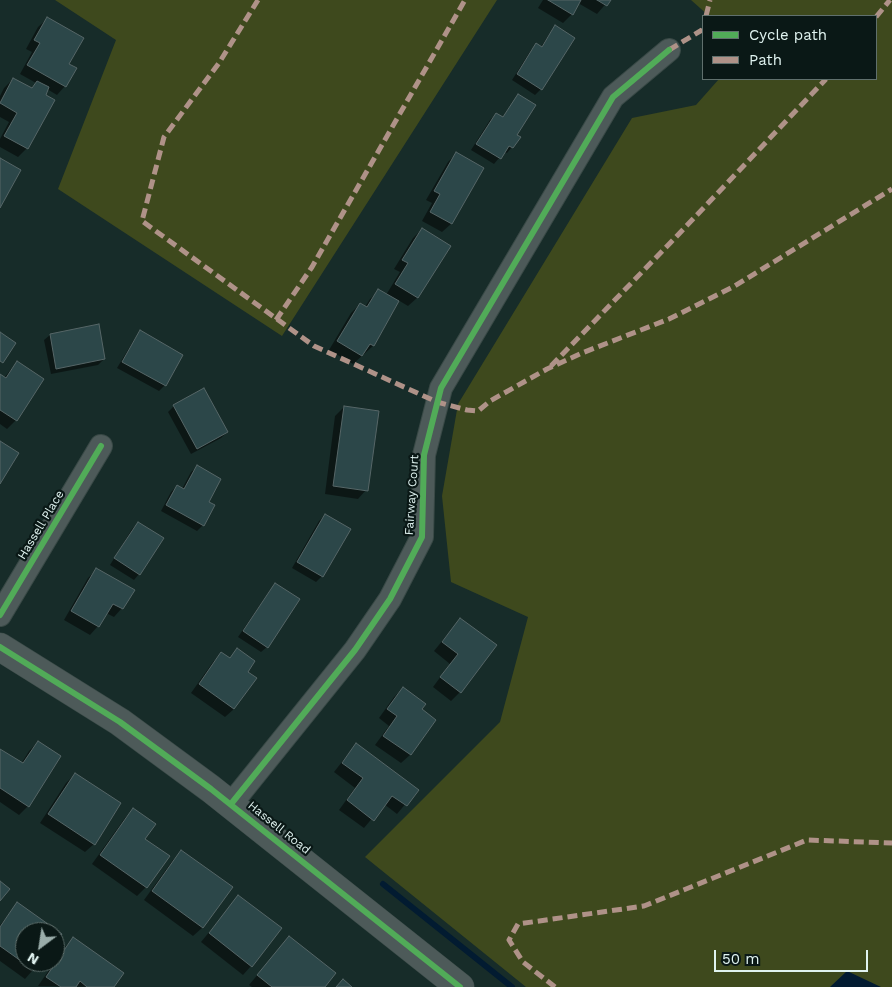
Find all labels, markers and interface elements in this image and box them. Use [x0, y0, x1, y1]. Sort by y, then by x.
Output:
legend [702, 15, 877, 80]
text: Cycle path [749, 26, 827, 44]
text: Path [749, 51, 782, 69]
street label: Fairway Court [402, 454, 422, 536]
street label: Hassell Place [15, 488, 67, 562]
street label: Hassell Road [245, 799, 313, 857]
north arrow [15, 922, 65, 972]
scale bar [717, 940, 871, 972]
text: N [24, 949, 41, 969]
text: 50 m [722, 950, 759, 968]

